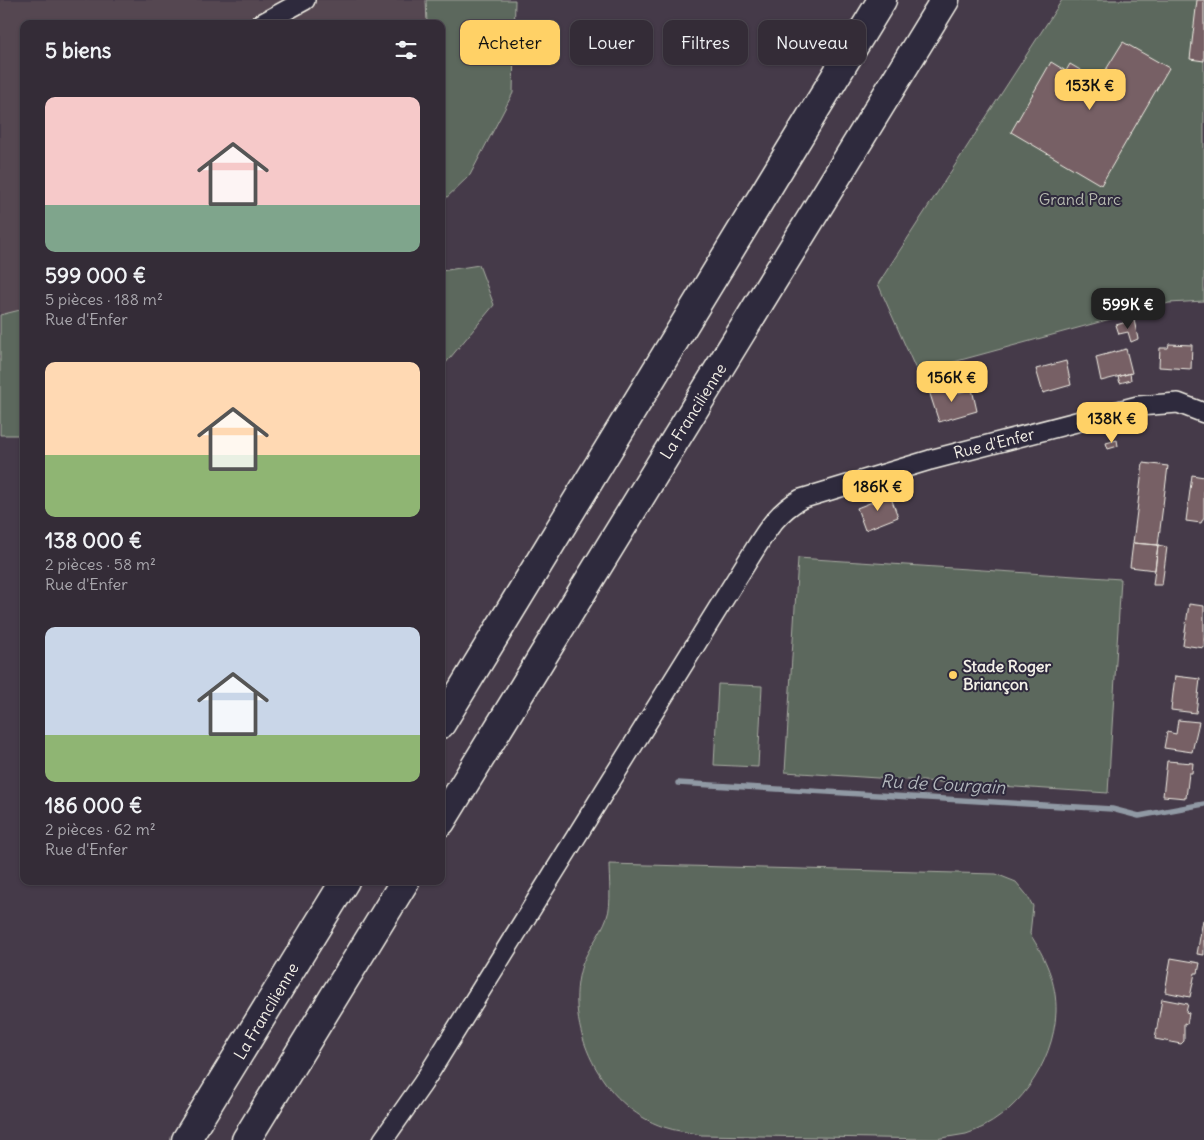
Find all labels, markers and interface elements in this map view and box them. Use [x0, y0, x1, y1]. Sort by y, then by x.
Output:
chip: Acheter [460, 20, 560, 65]
chip: Louer [570, 20, 653, 65]
chip: Filtres [663, 20, 748, 65]
chip: Nouveau [758, 20, 866, 65]
icon: filters [392, 36, 420, 64]
text: 5 biens [45, 37, 111, 64]
pin: 153K € [1049, 68, 1131, 111]
text: 153K € [1066, 75, 1114, 95]
icon: home [188, 129, 278, 219]
park label: Grand Parc [1039, 189, 1121, 209]
text: 599 000 € [45, 262, 146, 289]
pin: 599K € [1087, 288, 1169, 330]
text: 5 pièces · 188 m² [45, 289, 163, 309]
text: 599K € [1102, 294, 1154, 314]
text: Rue d'Enfer [45, 309, 128, 329]
street label: La Francilienne [656, 359, 730, 463]
pin: 156K € [911, 360, 993, 403]
text: 156K € [928, 367, 976, 387]
icon: home [188, 394, 278, 484]
pin: 138K € [1071, 402, 1153, 444]
text: 138K € [1088, 408, 1136, 428]
street label: Rue d'Enfer [951, 423, 1037, 463]
pin: 186K € [837, 470, 919, 512]
text: 186K € [854, 476, 902, 496]
text: 138 000 € [45, 527, 142, 554]
text: 2 pièces · 58 m² [45, 554, 156, 574]
text: Rue d'Enfer [45, 574, 128, 594]
place label: Stade Roger Briançon [963, 656, 1051, 695]
icon: home [188, 659, 278, 749]
marker: Stade Roger Briançon [947, 669, 959, 681]
water label: Ru de Courgain [880, 769, 1007, 799]
text: 186 000 € [45, 792, 143, 819]
text: 2 pièces · 62 m² [45, 819, 156, 839]
text: Rue d'Enfer [45, 839, 128, 859]
street label: La Francilienne [229, 959, 303, 1063]

